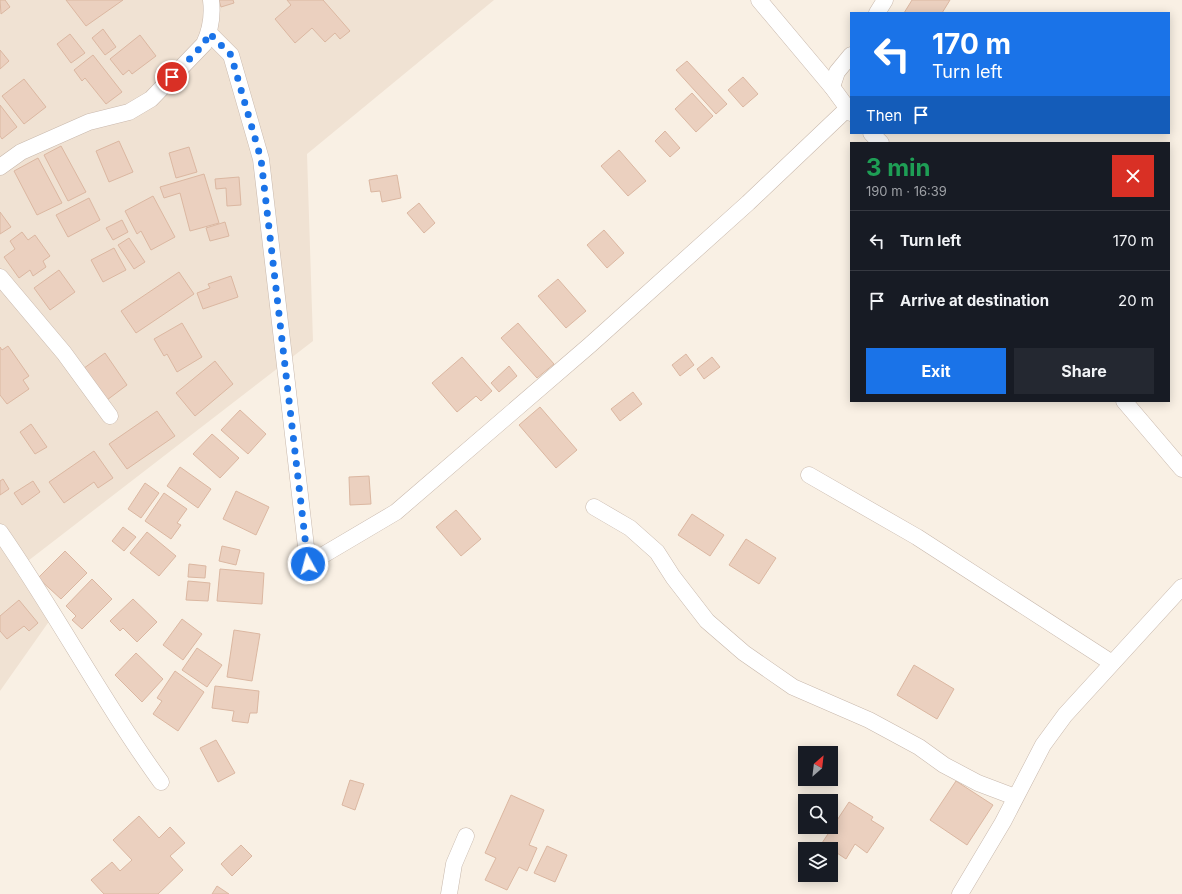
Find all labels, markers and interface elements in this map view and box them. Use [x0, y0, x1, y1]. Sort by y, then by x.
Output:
text: 170 m [932, 27, 1011, 61]
icon: left [866, 28, 918, 80]
pin [155, 60, 189, 94]
text: Turn left [932, 61, 1002, 82]
icon: arrive [161, 66, 183, 88]
icon: arrive [910, 104, 932, 126]
text: Then [866, 106, 902, 125]
text: 3 min [866, 153, 931, 182]
button: close [1112, 155, 1154, 197]
text: 190 m · 16:39 [866, 183, 947, 199]
icon: left [866, 230, 888, 252]
text: Turn left [900, 231, 961, 250]
text: 170 m [1113, 231, 1154, 250]
icon: arrive [866, 290, 888, 312]
text: Arrive at destination [900, 291, 1049, 310]
text: 20 m [1118, 291, 1154, 310]
button: Exit [866, 348, 1006, 394]
button: Share [1014, 348, 1154, 394]
position arrow [287, 543, 329, 585]
north arrow [798, 746, 838, 786]
map controls [798, 746, 838, 882]
button: search [798, 794, 838, 834]
button: layers [798, 842, 838, 882]

